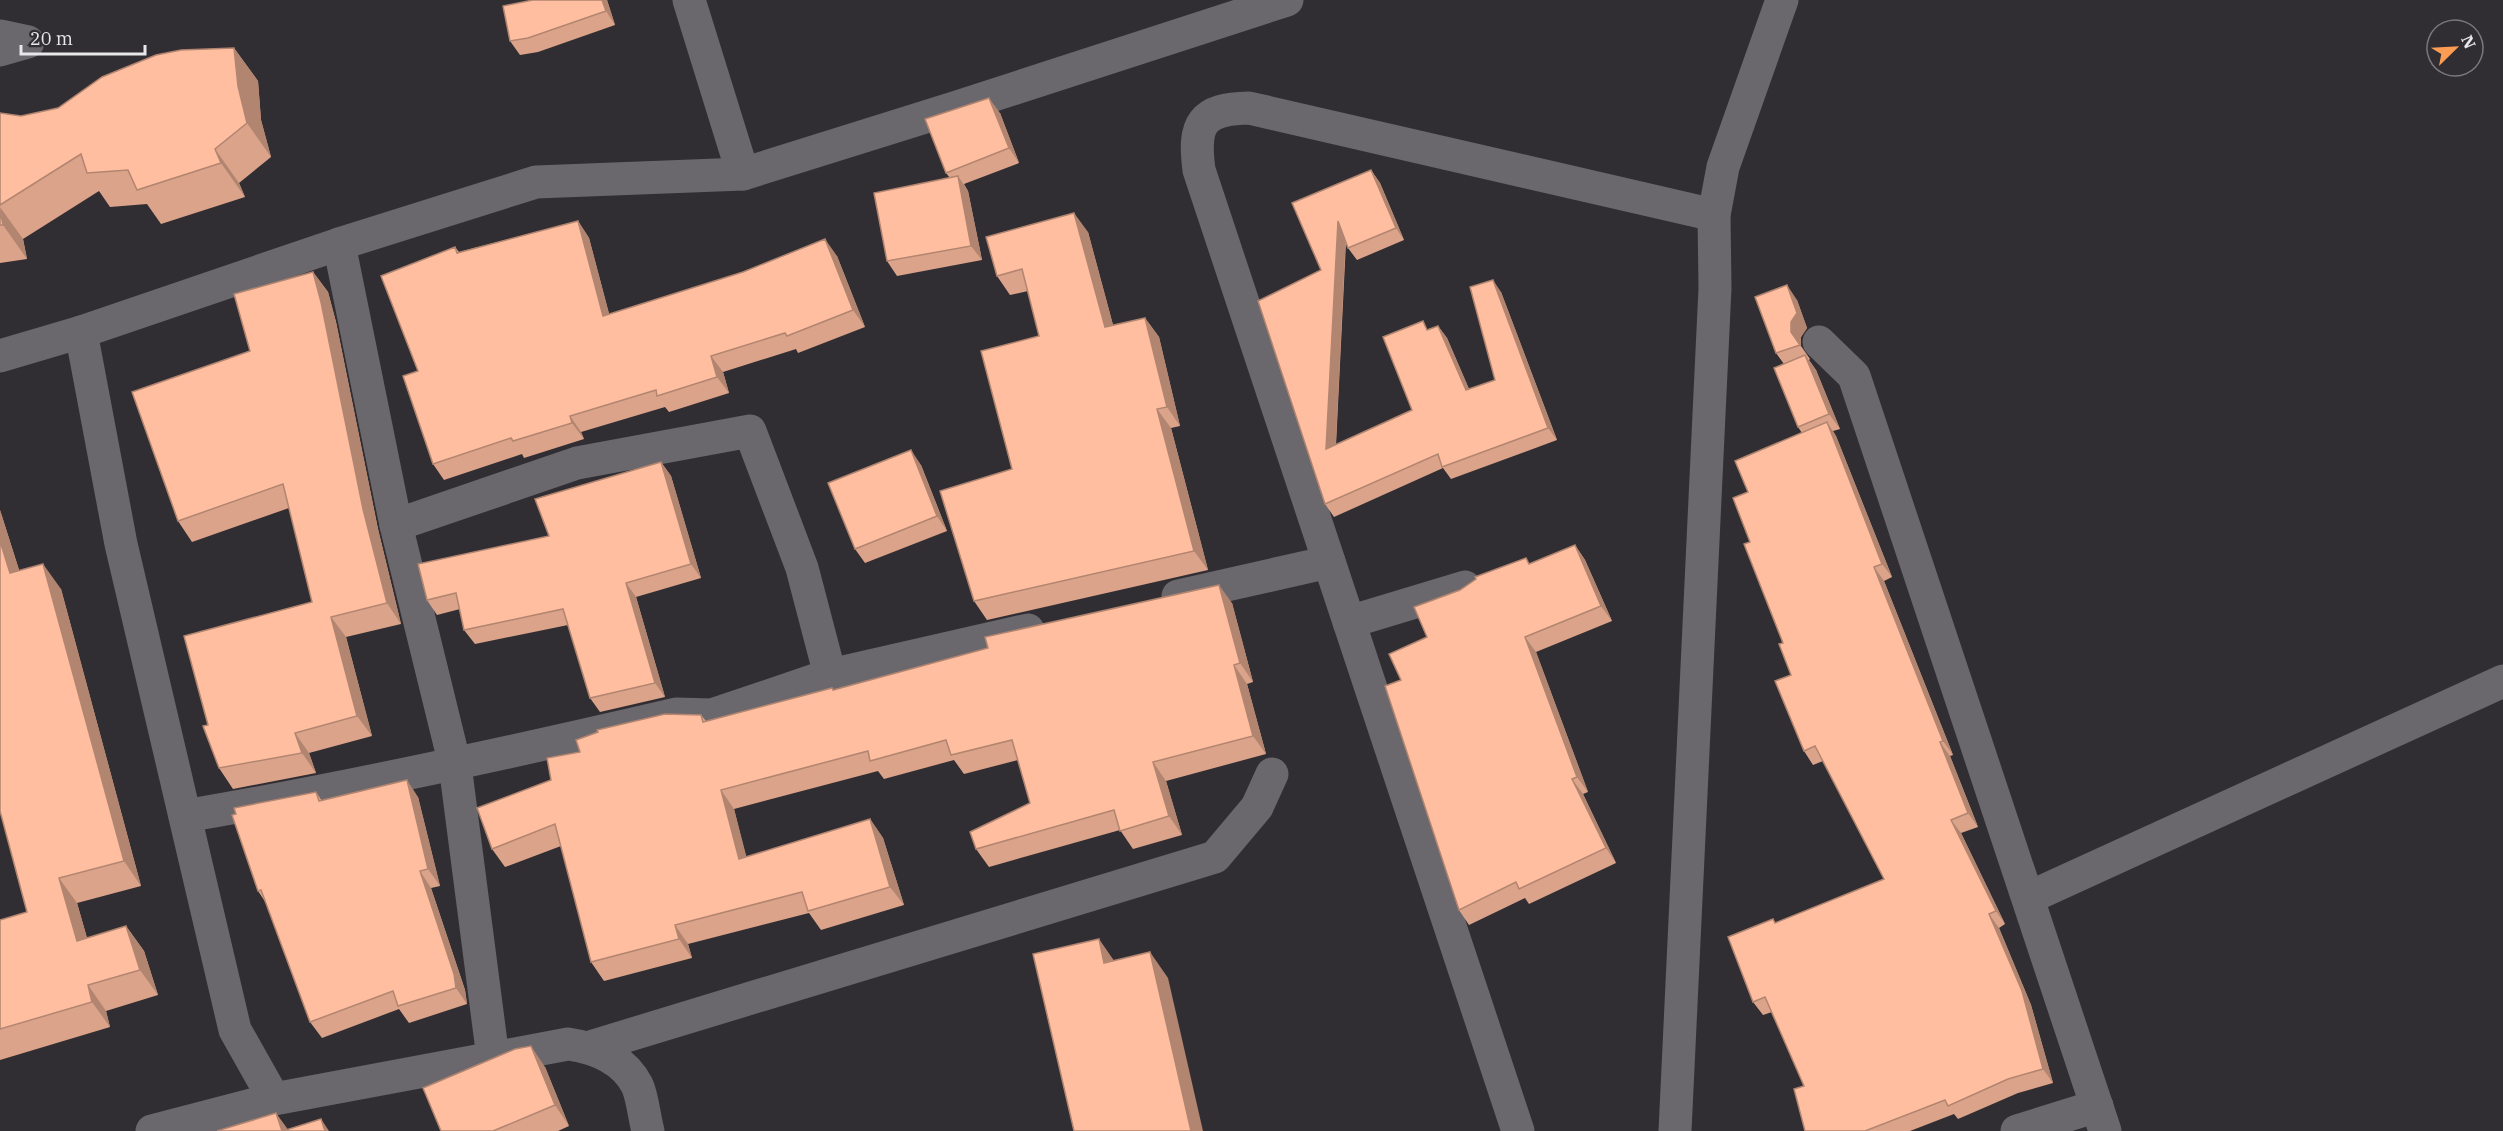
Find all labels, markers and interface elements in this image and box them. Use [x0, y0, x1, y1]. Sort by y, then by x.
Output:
scale bar [21, 18, 146, 56]
north arrow [2425, 18, 2485, 78]
text: 20 m [30, 27, 73, 50]
text: N [2457, 32, 2480, 52]

